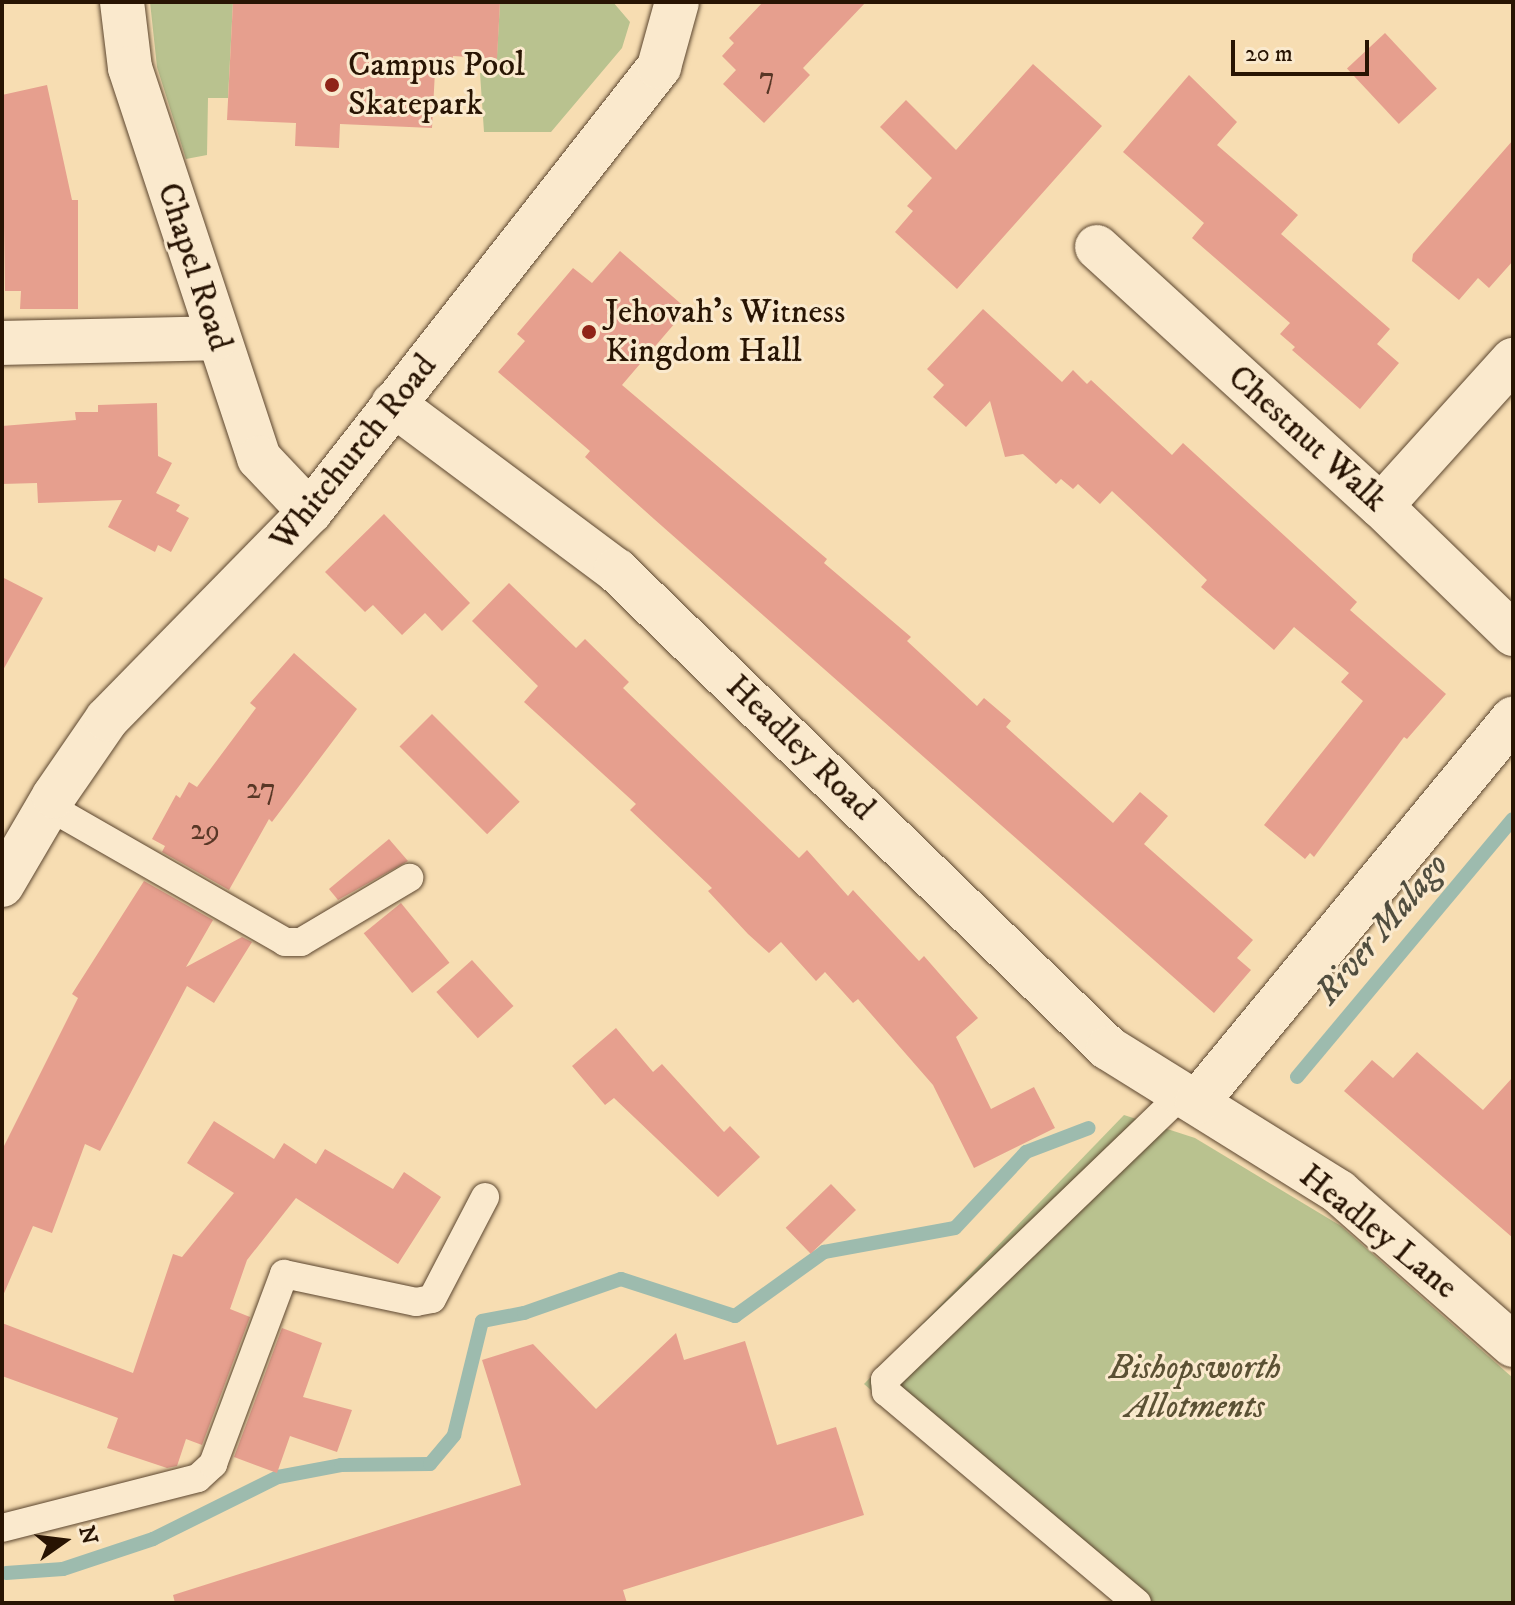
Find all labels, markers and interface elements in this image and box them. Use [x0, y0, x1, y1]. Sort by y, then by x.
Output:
scale bar [1235, 24, 1373, 74]
text: 20 m [1245, 39, 1293, 69]
place label: Campus Pool Skatepark [348, 45, 525, 124]
house number: 7 [759, 61, 775, 97]
marker: Campus Pool Skatepark [323, 76, 341, 94]
street label: Chapel Road [148, 178, 240, 356]
place label: Jehovah's Witness Kingdom Hall [605, 292, 845, 372]
marker: Jehovah's Witness Kingdom Hall [580, 323, 598, 341]
street label: Whitchurch Road [262, 347, 446, 559]
street label: Chestnut Walk [1219, 357, 1395, 521]
street label: Headley Road [717, 667, 883, 829]
house number: 27 [246, 772, 276, 808]
house number: 29 [190, 813, 220, 849]
water label: River Malago [1306, 844, 1458, 1014]
street label: Headley Lane [1291, 1156, 1465, 1308]
park label: Bishopsworth Allotments [1109, 1348, 1281, 1428]
north arrow [24, 1501, 104, 1581]
text: N [72, 1523, 103, 1547]

